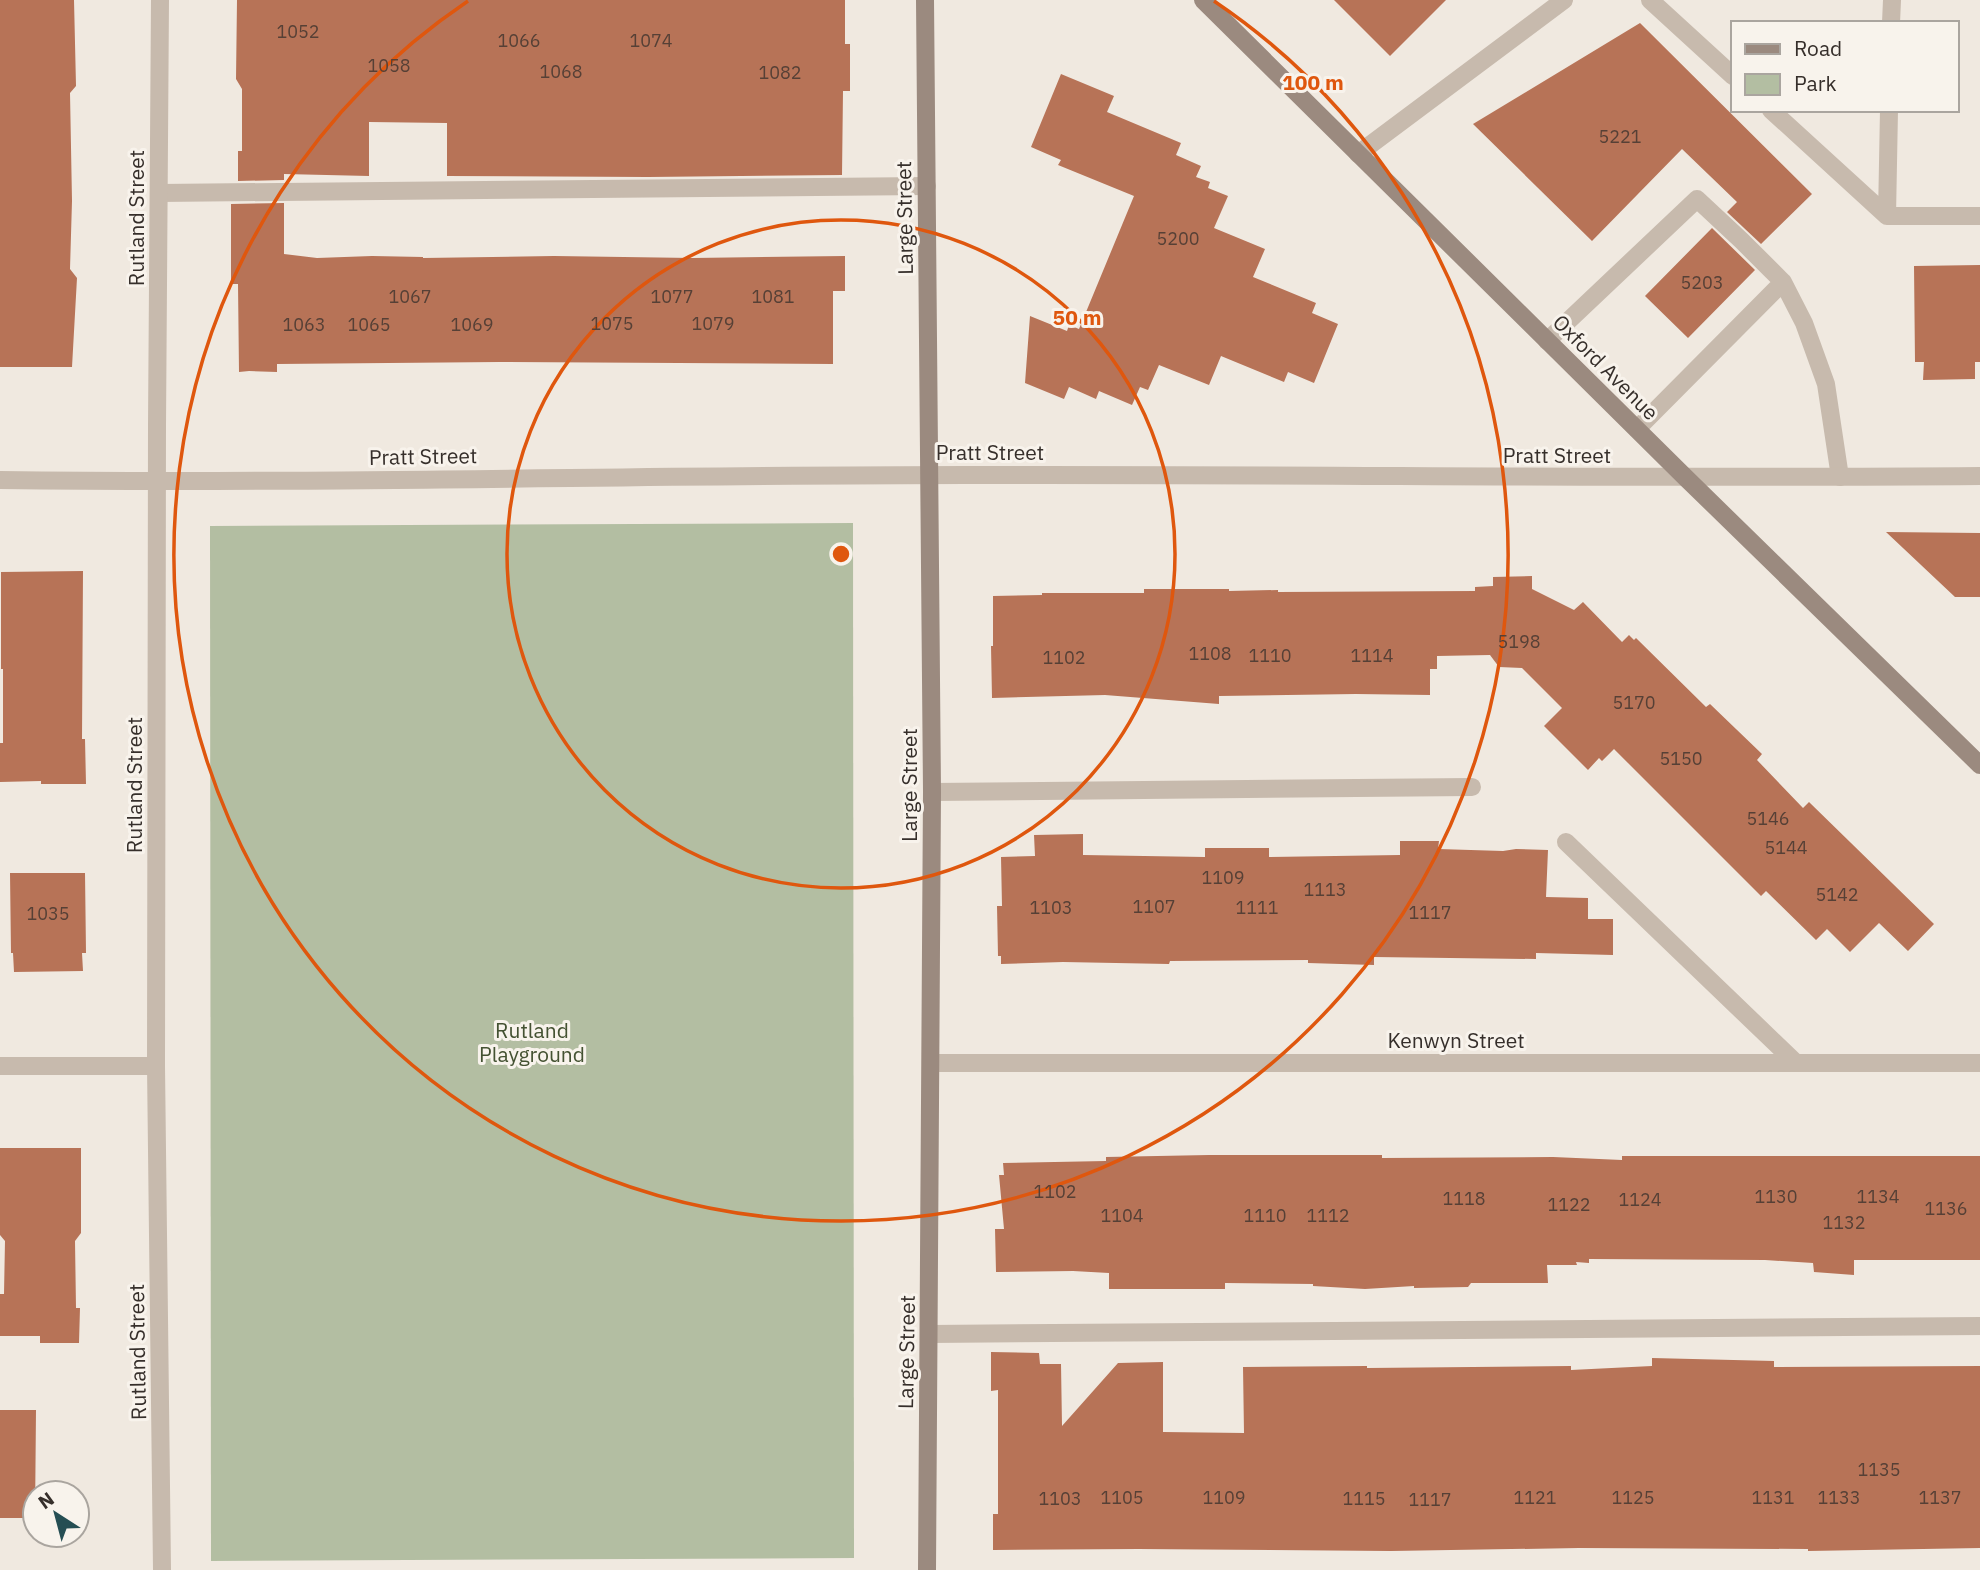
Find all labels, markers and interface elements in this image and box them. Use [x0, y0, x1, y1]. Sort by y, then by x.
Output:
house number: 1052 [276, 20, 320, 43]
legend [1731, 21, 1959, 112]
house number: 1066 [497, 29, 541, 52]
house number: 1074 [629, 29, 673, 52]
text: Road [1794, 34, 1842, 62]
house number: 1058 [367, 54, 411, 77]
house number: 1068 [539, 60, 583, 83]
house number: 1082 [758, 61, 802, 84]
text: 100 m [1282, 68, 1344, 96]
text: Park [1794, 69, 1837, 97]
house number: 5221 [1598, 125, 1642, 148]
street label: Rutland Street [122, 150, 150, 286]
street label: Large Street [889, 161, 919, 275]
house number: 5200 [1156, 227, 1200, 250]
house number: 5203 [1680, 271, 1724, 294]
house number: 1067 [388, 285, 432, 308]
house number: 1077 [650, 285, 694, 308]
house number: 1081 [751, 285, 795, 308]
text: 50 m [1053, 303, 1101, 331]
street label: Oxford Avenue [1547, 308, 1665, 426]
house number: 1075 [590, 312, 634, 335]
house number: 1079 [691, 312, 735, 335]
house number: 1063 [282, 313, 326, 336]
house number: 1065 [347, 313, 391, 336]
house number: 1069 [450, 313, 494, 336]
street label: Pratt Street [936, 438, 1044, 466]
street label: Pratt Street [369, 441, 477, 471]
street label: Pratt Street [1503, 441, 1611, 469]
centre of rings [829, 542, 853, 566]
house number: 5198 [1497, 630, 1541, 653]
house number: 1108 [1188, 642, 1232, 665]
house number: 1110 [1248, 644, 1292, 667]
house number: 1114 [1350, 644, 1394, 667]
house number: 1102 [1042, 646, 1086, 669]
house number: 5170 [1612, 691, 1656, 714]
street label: Rutland Street [120, 717, 148, 853]
street label: Large Street [895, 728, 923, 842]
house number: 5150 [1659, 747, 1703, 770]
house number: 5146 [1746, 807, 1790, 830]
house number: 5144 [1764, 836, 1808, 859]
house number: 1109 [1201, 866, 1245, 889]
house number: 1113 [1303, 878, 1347, 901]
house number: 5142 [1815, 883, 1859, 906]
house number: 1107 [1132, 895, 1176, 918]
house number: 1103 [1029, 896, 1073, 919]
house number: 1111 [1235, 896, 1279, 919]
house number: 1117 [1408, 901, 1452, 924]
house number: 1035 [26, 902, 70, 925]
park label: Rutland Playground [479, 1016, 585, 1068]
street label: Kenwyn Street [1387, 1026, 1525, 1054]
house number: 1102 [1033, 1180, 1077, 1203]
house number: 1130 [1754, 1185, 1798, 1208]
house number: 1134 [1856, 1185, 1900, 1208]
house number: 1118 [1442, 1187, 1486, 1210]
house number: 1124 [1618, 1188, 1662, 1211]
house number: 1122 [1547, 1193, 1591, 1216]
house number: 1136 [1924, 1197, 1968, 1220]
house number: 1104 [1100, 1204, 1144, 1227]
house number: 1110 [1243, 1204, 1287, 1227]
house number: 1112 [1306, 1204, 1350, 1227]
house number: 1132 [1822, 1211, 1866, 1234]
street label: Rutland Street [122, 1284, 152, 1420]
street label: Large Street [891, 1295, 921, 1409]
house number: 1135 [1857, 1458, 1901, 1481]
north arrow [21, 1479, 91, 1549]
text: N [33, 1486, 59, 1514]
house number: 1105 [1100, 1486, 1144, 1509]
house number: 1109 [1202, 1486, 1246, 1509]
house number: 1121 [1513, 1486, 1557, 1509]
house number: 1125 [1611, 1486, 1655, 1509]
house number: 1131 [1751, 1486, 1795, 1509]
house number: 1133 [1817, 1486, 1861, 1509]
house number: 1137 [1918, 1486, 1962, 1509]
house number: 1103 [1038, 1487, 1082, 1510]
house number: 1115 [1342, 1487, 1386, 1510]
house number: 1117 [1408, 1488, 1452, 1511]

